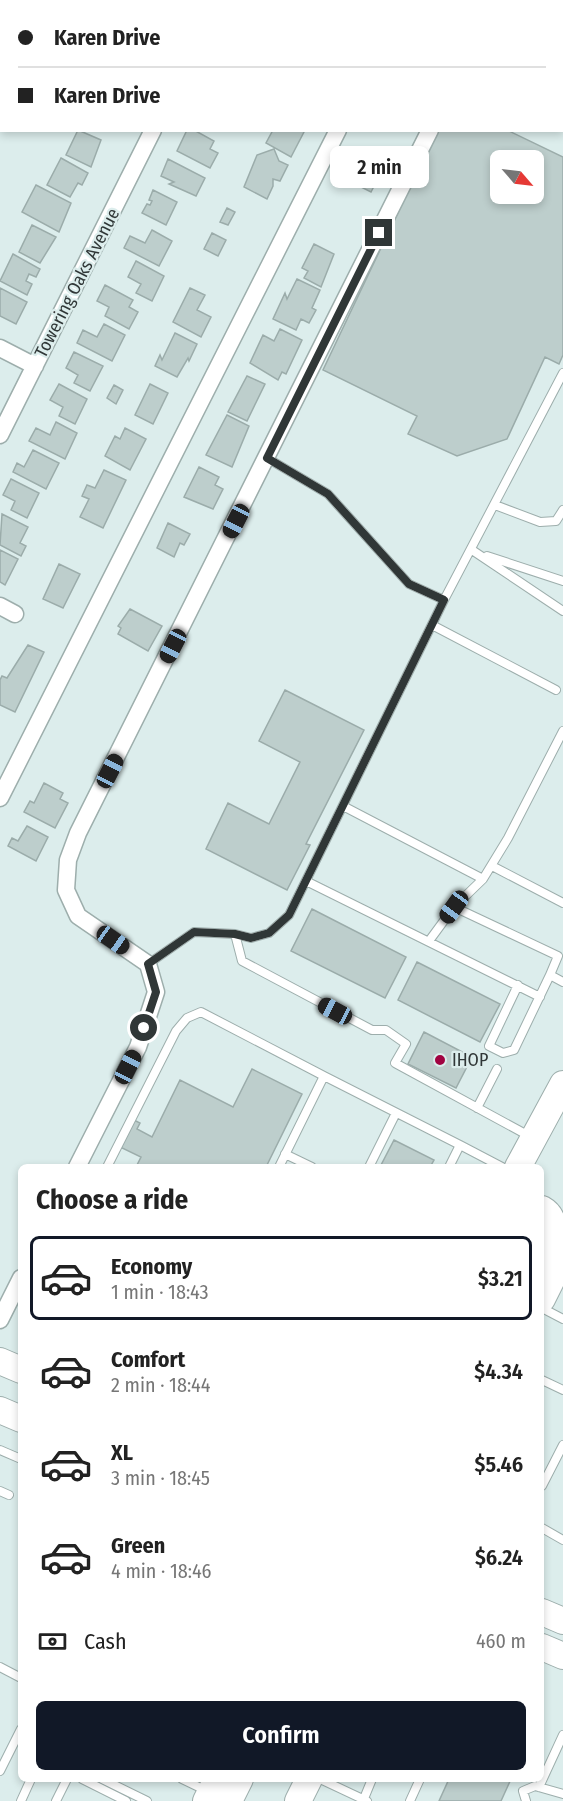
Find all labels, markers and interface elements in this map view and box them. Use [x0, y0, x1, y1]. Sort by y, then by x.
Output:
text: Karen Drive [54, 24, 160, 51]
text: Karen Drive [54, 82, 160, 109]
callout: 2 min [330, 146, 428, 188]
north arrow [490, 150, 544, 204]
map controls [490, 150, 544, 204]
text: 2 min [357, 155, 402, 179]
street label: Towering Oaks Avenue [30, 205, 124, 361]
route end [365, 219, 392, 246]
car [220, 501, 252, 541]
car [157, 626, 189, 666]
car [94, 751, 126, 791]
car [436, 887, 472, 927]
car [93, 922, 133, 958]
car [315, 995, 355, 1027]
route start [130, 1014, 157, 1041]
car [112, 1047, 144, 1087]
place label: IHOP [452, 1049, 488, 1071]
marker: IHOP [433, 1053, 447, 1067]
text: Choose a ride [36, 1184, 188, 1216]
icon: car [39, 1251, 93, 1305]
text: Economy [111, 1253, 192, 1280]
text: $3.21 [478, 1265, 523, 1292]
text: 1 min · 18:43 [111, 1280, 208, 1304]
icon: car [39, 1344, 93, 1398]
text: Comfort [111, 1346, 185, 1373]
text: $4.34 [474, 1358, 523, 1385]
text: 2 min · 18:44 [111, 1373, 210, 1397]
icon: car [39, 1437, 93, 1491]
text: XL [111, 1439, 133, 1466]
text: $5.46 [475, 1451, 523, 1478]
text: 3 min · 18:45 [111, 1466, 210, 1490]
icon: car [39, 1530, 93, 1584]
text: Green [111, 1532, 165, 1559]
text: $6.24 [475, 1544, 523, 1571]
text: 4 min · 18:46 [111, 1559, 212, 1583]
icon: cash [36, 1625, 69, 1658]
text: Cash [84, 1628, 127, 1655]
text: 460 m [476, 1629, 526, 1653]
button: Confirm [36, 1701, 526, 1770]

